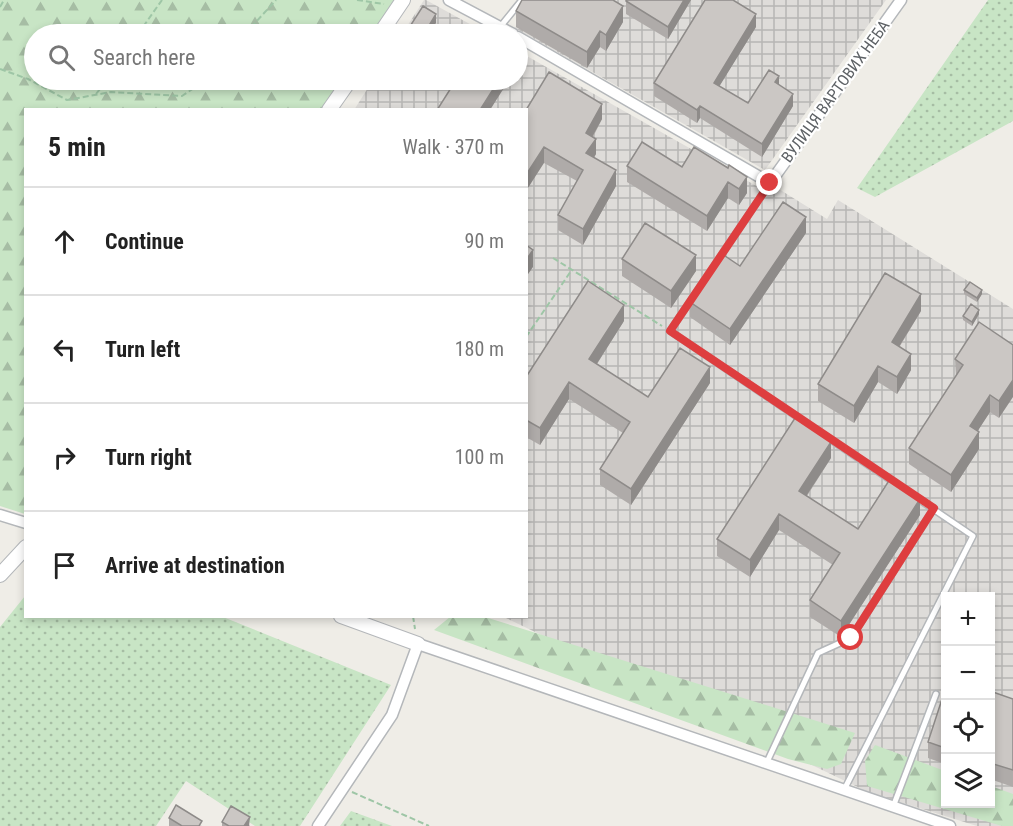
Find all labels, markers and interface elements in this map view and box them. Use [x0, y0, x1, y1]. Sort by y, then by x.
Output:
street label: ВУЛИЦЯ ВАРТОВИХ НЕБА [777, 16, 893, 166]
search box [24, 24, 528, 90]
icon: search [45, 41, 78, 74]
text: Search here [93, 45, 195, 70]
text: 5 min [48, 132, 106, 162]
text: Walk · 370 m [403, 135, 504, 159]
route end [756, 169, 782, 195]
icon: ahead [48, 225, 81, 258]
text: Continue [105, 229, 184, 254]
text: 90 m [465, 229, 504, 253]
icon: left [48, 333, 81, 366]
text: Turn left [105, 337, 180, 362]
text: 180 m [455, 337, 504, 361]
icon: right [48, 441, 81, 474]
text: Turn right [105, 445, 192, 470]
text: 100 m [455, 445, 504, 469]
icon: arrive [48, 549, 81, 582]
text: Arrive at destination [105, 553, 285, 578]
map controls [941, 592, 995, 808]
button: + [941, 592, 995, 646]
route start [837, 624, 863, 650]
button: − [941, 646, 995, 700]
button: locate [941, 700, 995, 754]
button: layers [941, 754, 995, 808]

